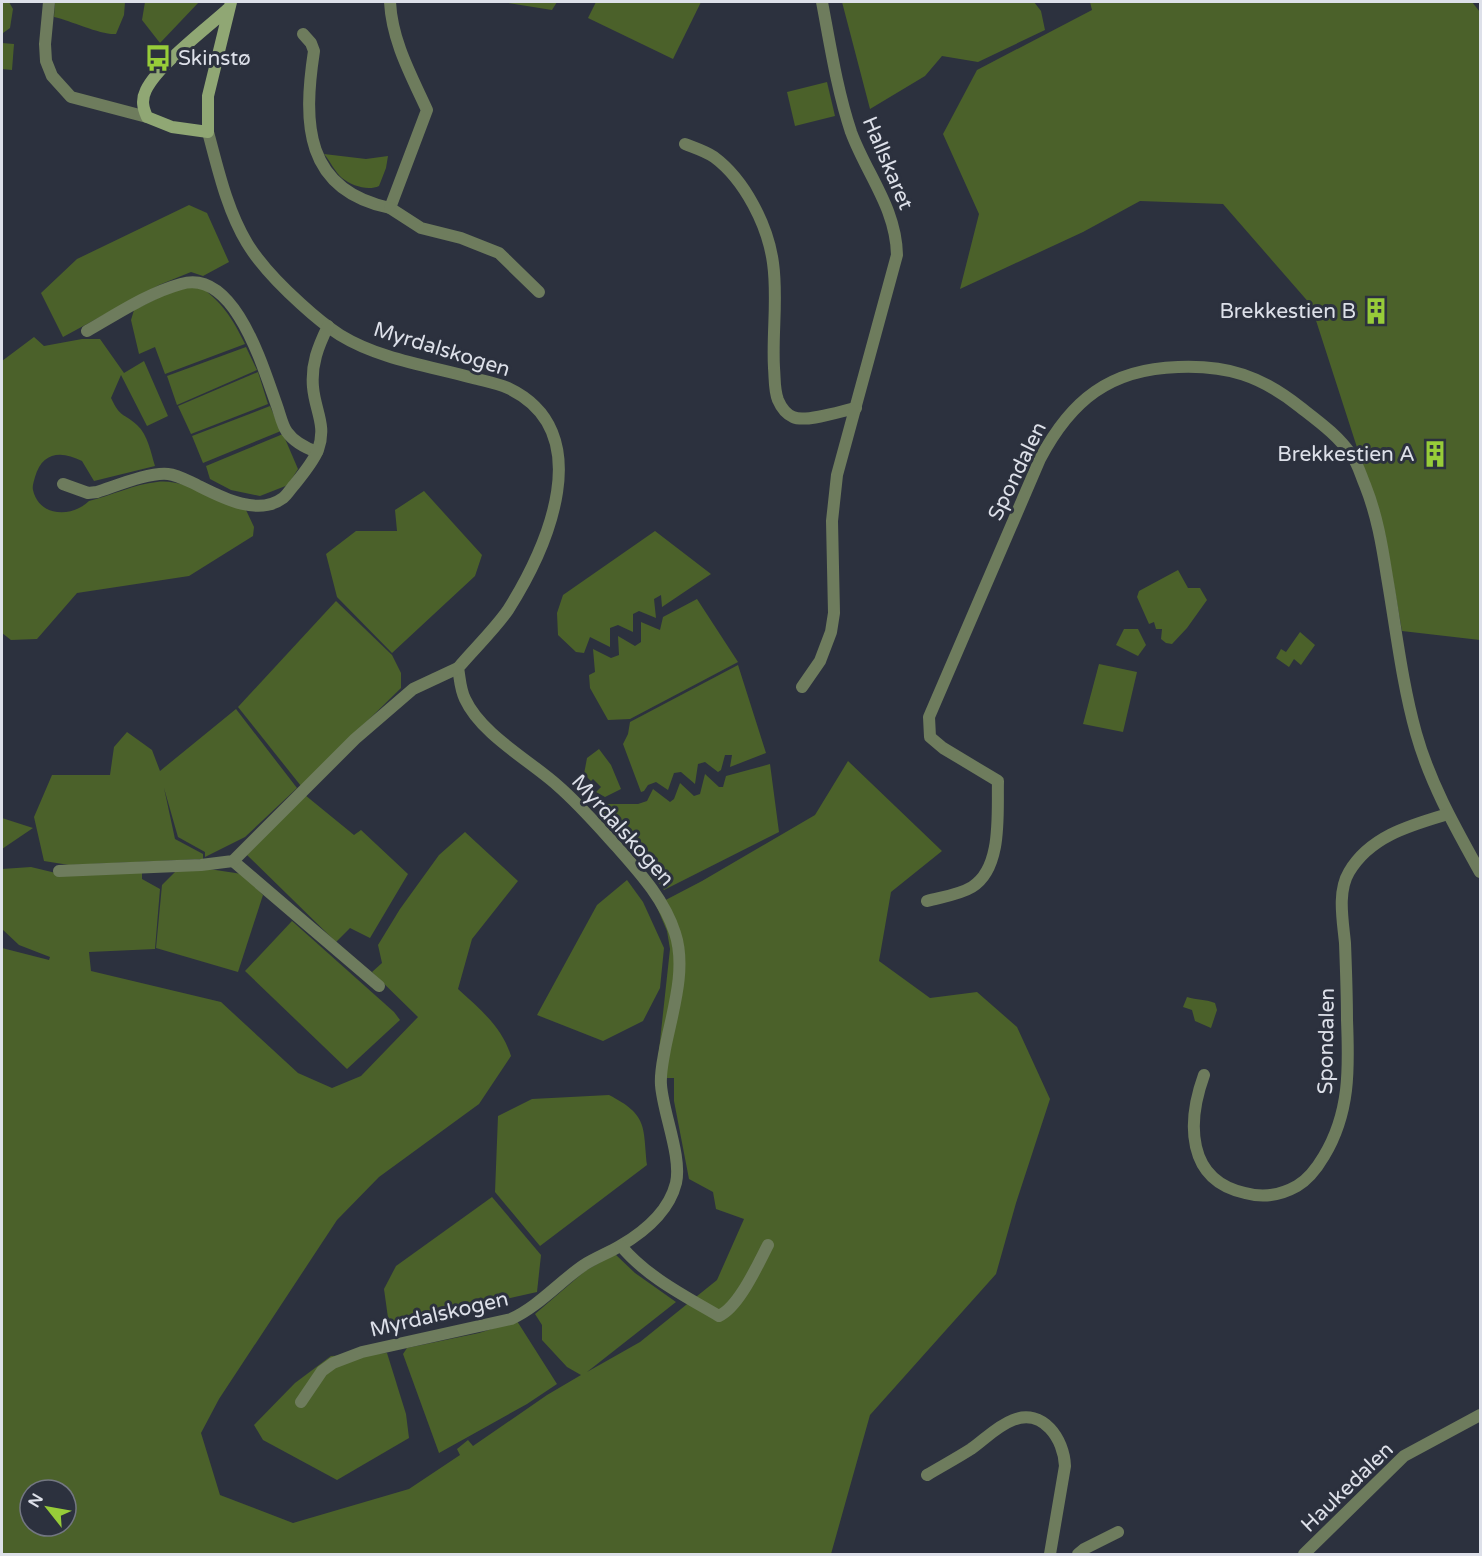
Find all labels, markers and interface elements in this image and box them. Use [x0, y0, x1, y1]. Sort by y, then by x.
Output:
bus stop icon: Skinstø [143, 43, 173, 73]
place label: Skinstø [178, 46, 251, 71]
street label: Hallskaret [857, 113, 918, 214]
building icon: Brekkestien B [1361, 296, 1391, 326]
place label: Brekkestien B [1219, 299, 1356, 324]
street label: Myrdalskogen [371, 317, 513, 382]
street label: Spondalen [983, 418, 1052, 525]
building icon: Brekkestien A [1420, 439, 1450, 469]
place label: Brekkestien A [1277, 442, 1415, 467]
street label: Myrdalskogen [566, 769, 679, 891]
street label: Spondalen [1313, 988, 1340, 1094]
street label: Myrdalskogen [367, 1286, 511, 1343]
street label: Haukedalen [1296, 1437, 1399, 1537]
north arrow [18, 1478, 78, 1538]
text: N [24, 1490, 48, 1511]

